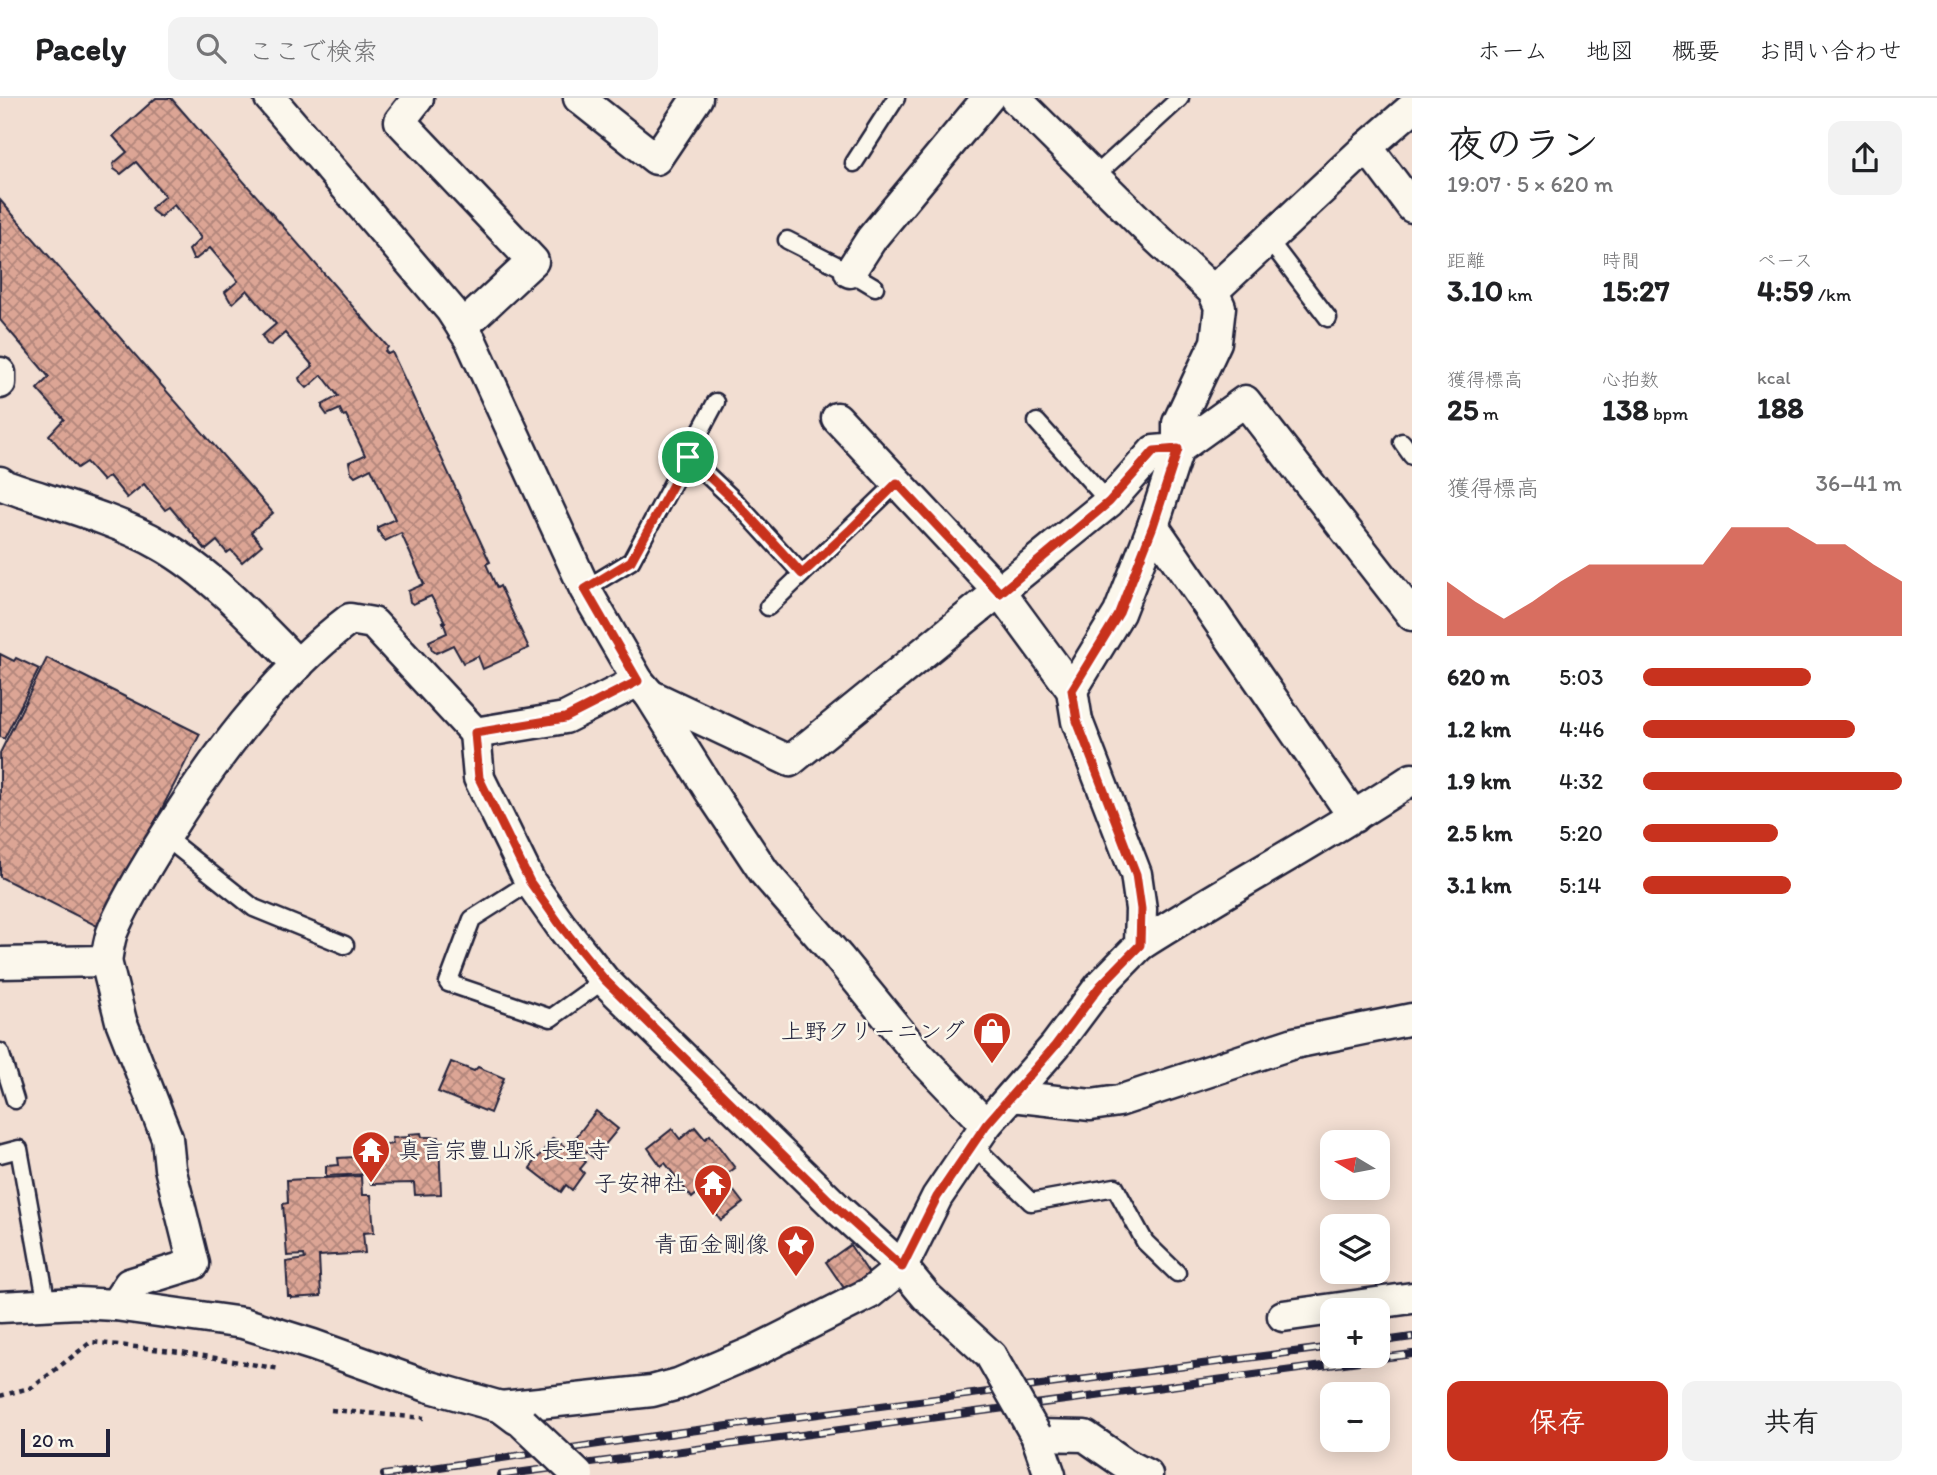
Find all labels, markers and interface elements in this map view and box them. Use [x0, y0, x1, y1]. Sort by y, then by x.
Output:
search box [168, 17, 658, 80]
text: Pacely [35, 29, 126, 68]
icon: search [192, 29, 230, 67]
text: ここで検索 [248, 35, 378, 67]
text: ホーム [1477, 36, 1548, 65]
text: 地図 [1586, 36, 1634, 65]
text: 概要 [1672, 36, 1720, 65]
text: お問い合わせ [1758, 36, 1902, 65]
text: 夜のラン [1447, 121, 1599, 167]
button: share [1828, 121, 1902, 195]
text: 19:07 · 5 × 620 m [1447, 170, 1613, 198]
text: 距離 [1447, 249, 1485, 272]
text: 時間 [1602, 249, 1640, 272]
text: ペース [1757, 249, 1813, 272]
text: 3.10 [1447, 272, 1503, 309]
text: 15:27 [1602, 272, 1670, 309]
text: 4:59 [1757, 272, 1814, 309]
text: km [1503, 283, 1533, 306]
text: /km [1814, 283, 1851, 306]
text: kcal [1757, 366, 1791, 389]
text: 獲得標高 [1447, 368, 1523, 391]
text: 心拍数 [1602, 368, 1659, 391]
text: 188 [1757, 389, 1804, 426]
text: 25 [1447, 391, 1479, 428]
text: 138 [1602, 391, 1649, 428]
text: m [1479, 402, 1499, 425]
text: bpm [1649, 402, 1688, 425]
pin [658, 427, 718, 487]
icon: arrive [669, 438, 707, 476]
text: 36–41 m [1815, 469, 1902, 497]
text: 獲得標高 [1447, 474, 1539, 502]
text: 620 m [1447, 663, 1510, 691]
text: 5:03 [1559, 663, 1603, 691]
text: 1.2 km [1447, 715, 1511, 743]
text: 4:46 [1559, 715, 1604, 743]
text: 1.9 km [1447, 767, 1511, 795]
text: 4:32 [1559, 767, 1603, 795]
text: 2.5 km [1447, 819, 1512, 847]
text: 5:20 [1559, 819, 1603, 847]
text: 3.1 km [1447, 871, 1511, 899]
text: 5:14 [1559, 871, 1601, 899]
shop icon: 上野クリーニング [971, 1010, 1013, 1065]
place label: 上野クリーニング [781, 1017, 965, 1045]
temple icon: 真言宗豊山派 長聖寺 [350, 1129, 392, 1184]
north arrow [1320, 1130, 1390, 1200]
map controls [1320, 1130, 1390, 1452]
place label: 真言宗豊山派 長聖寺 [398, 1136, 610, 1164]
temple icon: 子安神社 [692, 1162, 734, 1217]
place label: 子安神社 [594, 1169, 686, 1197]
button: layers [1320, 1214, 1390, 1284]
place icon: 青面金剛像 [775, 1223, 817, 1278]
place label: 青面金剛像 [654, 1230, 769, 1258]
button: + [1320, 1298, 1390, 1368]
button: 保存 [1447, 1381, 1668, 1461]
button: 共有 [1682, 1381, 1902, 1461]
button: − [1320, 1382, 1390, 1452]
scale bar [21, 1426, 110, 1458]
text: 20 m [32, 1429, 74, 1452]

